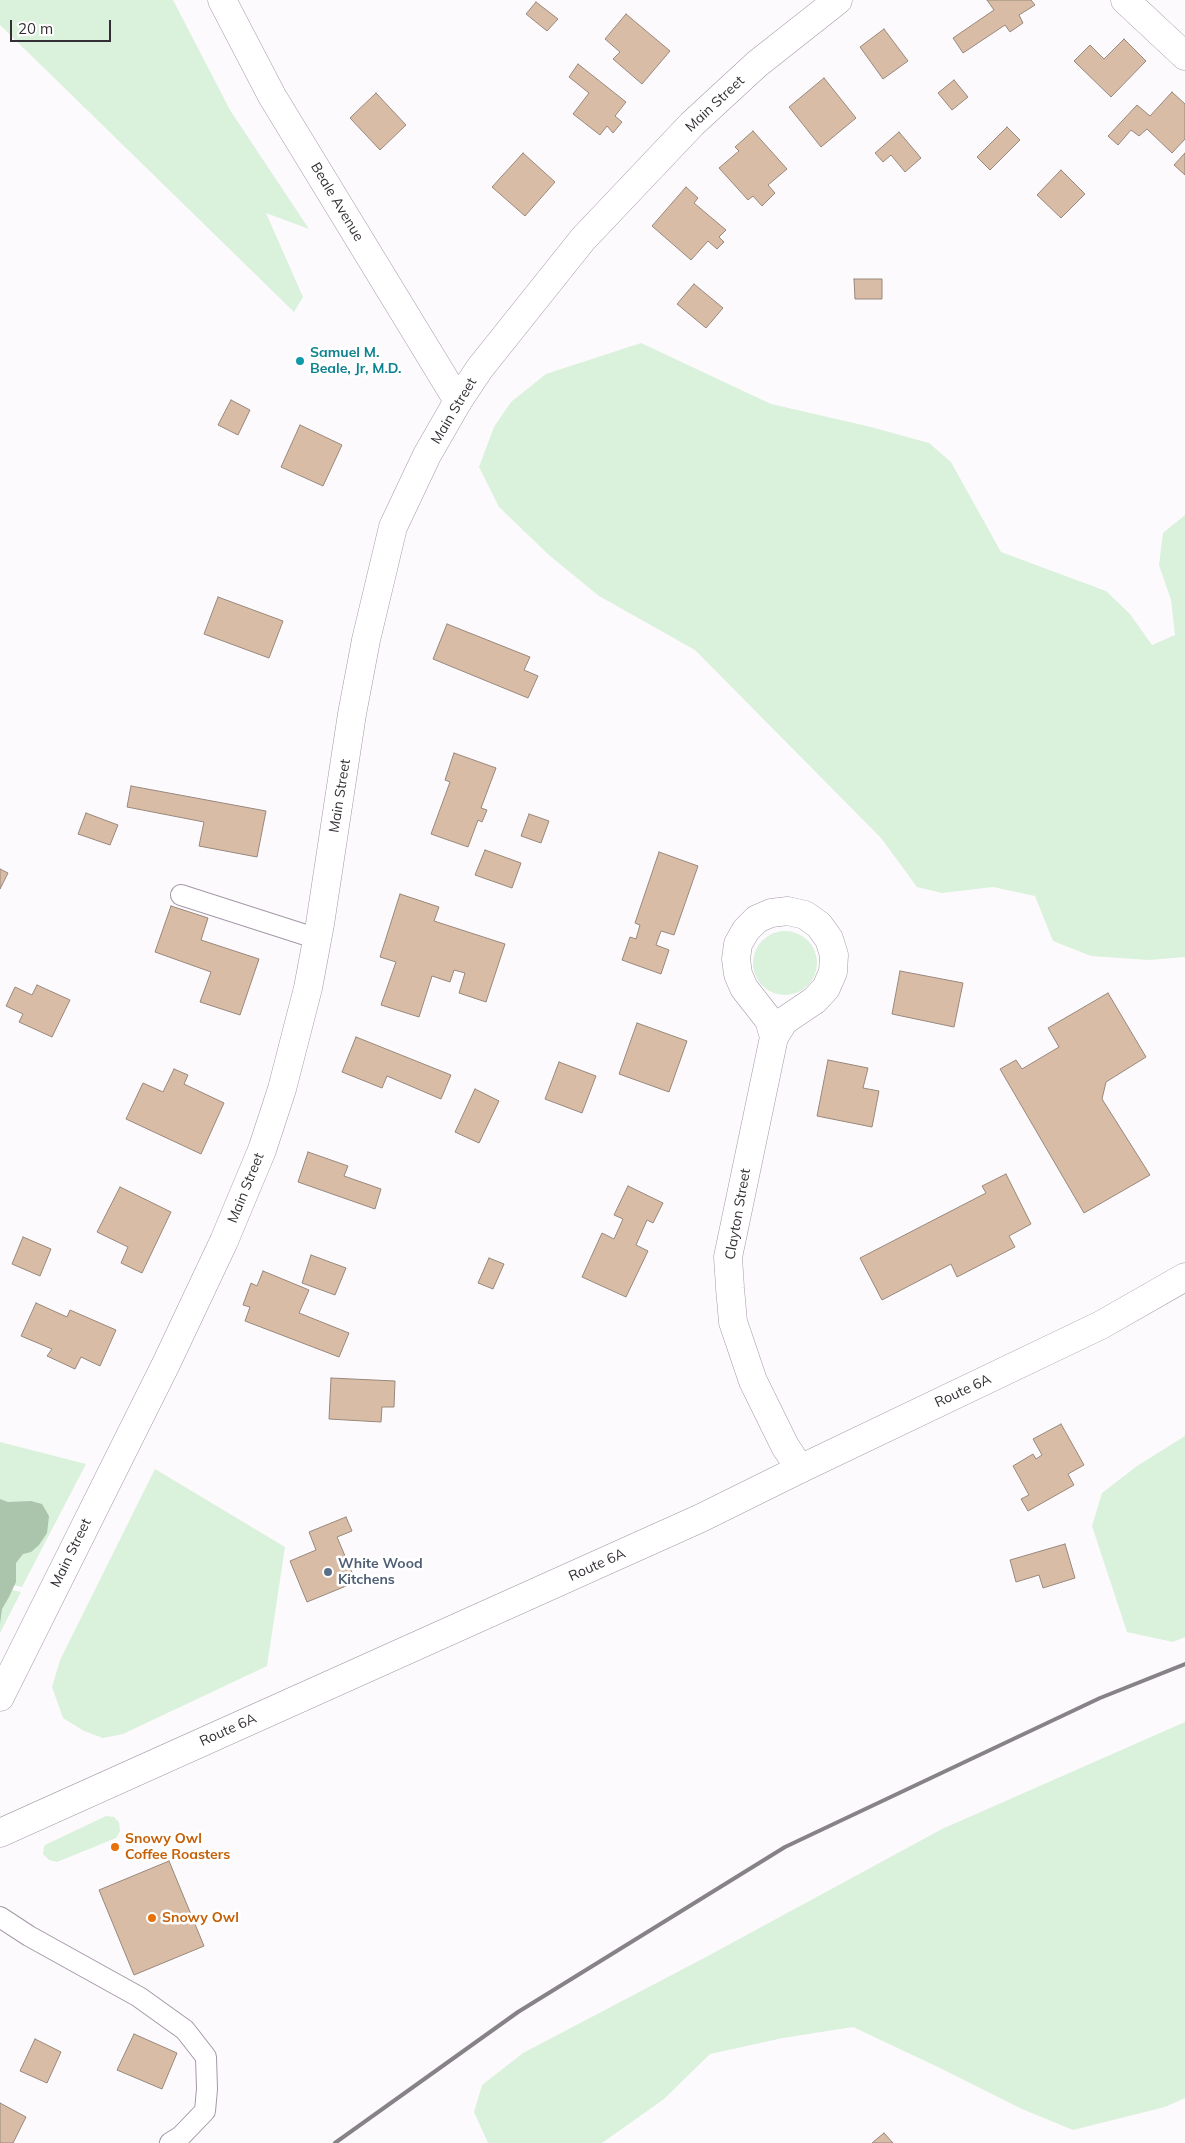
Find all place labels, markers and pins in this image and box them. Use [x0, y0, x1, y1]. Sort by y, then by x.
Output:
place label: Samuel M. Beale, Jr, M.D. [310, 345, 401, 378]
marker: Samuel M. Beale, Jr, M.D. [294, 355, 306, 367]
place label: White Wood Kitchens [338, 1556, 423, 1588]
marker: White Wood Kitchens [322, 1566, 334, 1578]
place label: Snowy Owl Coffee Roasters [125, 1831, 230, 1864]
marker: Snowy Owl Coffee Roasters [109, 1841, 121, 1853]
place label: Snowy Owl [162, 1910, 239, 1926]
marker: Snowy Owl [146, 1912, 158, 1924]

